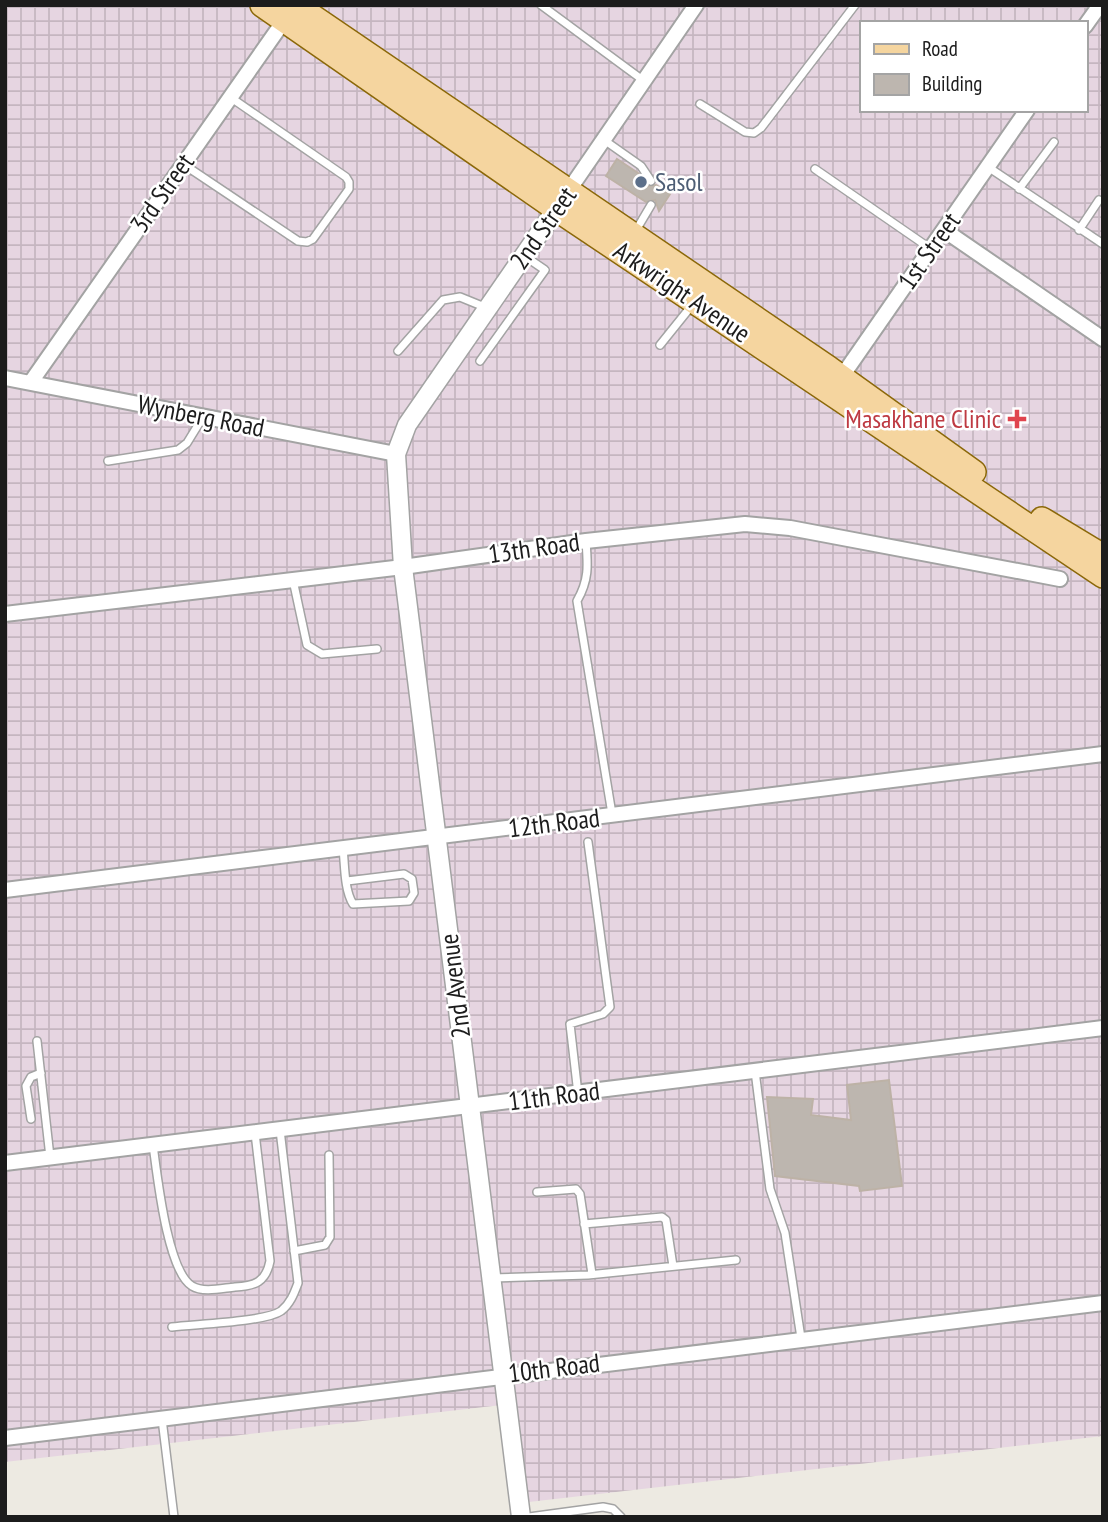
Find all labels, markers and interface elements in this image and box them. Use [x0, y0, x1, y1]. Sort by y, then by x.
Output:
legend [860, 21, 1087, 112]
text: Road [922, 35, 958, 62]
text: Building [922, 70, 982, 97]
street label: 3rd Street [122, 147, 201, 239]
place label: Sasol [655, 165, 703, 198]
marker: Sasol [633, 174, 649, 190]
street label: 2nd Street [502, 180, 583, 276]
street label: 1st Street [890, 206, 967, 296]
street label: Arkwright Avenue [608, 234, 757, 349]
street label: Wynberg Road [135, 387, 267, 444]
place label: Masakhane Clinic [845, 402, 1001, 435]
marker: Masakhane Clinic [1007, 409, 1027, 429]
street label: 13th Road [486, 525, 582, 570]
street label: 12th Road [506, 801, 602, 844]
street label: 2nd Avenue [432, 932, 477, 1040]
street label: 11th Road [506, 1074, 602, 1117]
street label: 10th Road [506, 1346, 602, 1389]

